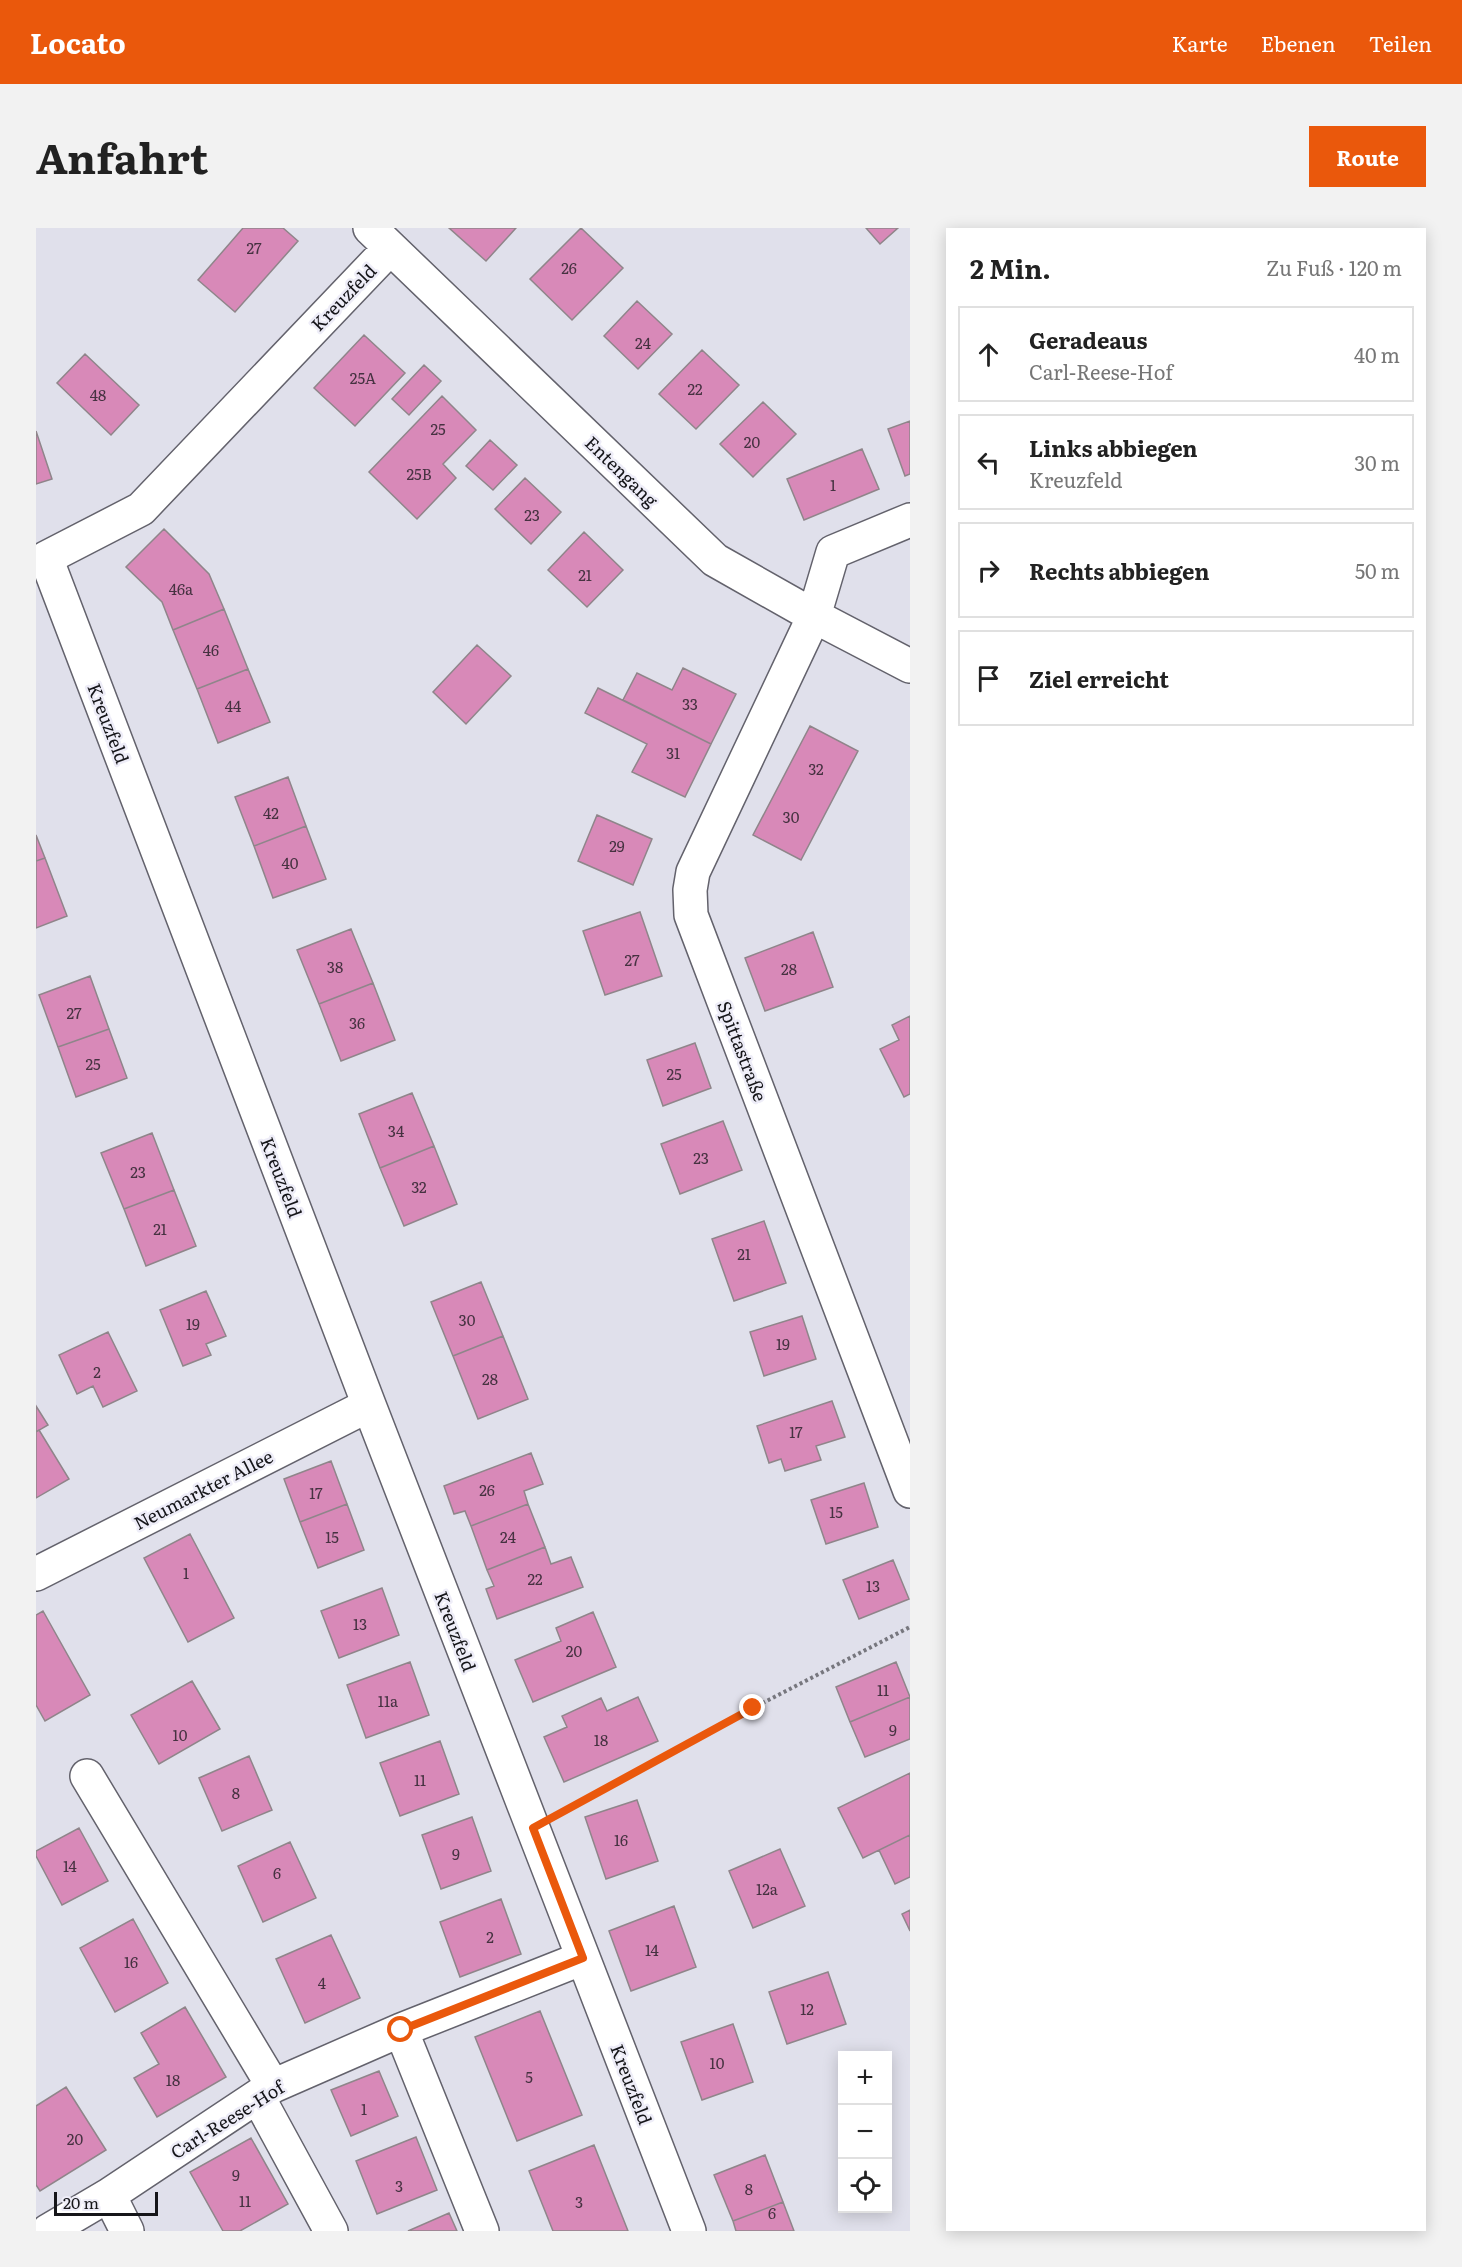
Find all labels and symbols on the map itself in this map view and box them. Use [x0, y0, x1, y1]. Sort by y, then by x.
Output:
house number: 27 [246, 236, 262, 259]
house number: 26 [561, 256, 577, 279]
street label: Kreuzfeld [304, 257, 382, 337]
house number: 24 [635, 331, 651, 354]
house number: 25A [350, 366, 376, 389]
house number: 22 [687, 377, 703, 400]
house number: 48 [90, 383, 106, 406]
house number: 25 [430, 417, 446, 440]
street label: Entengang [579, 429, 665, 513]
house number: 20 [744, 430, 760, 453]
house number: 25B [406, 462, 432, 485]
house number: 1 [830, 473, 836, 496]
house number: 23 [524, 503, 540, 526]
house number: 21 [578, 563, 592, 586]
house number: 46a [169, 577, 194, 600]
house number: 46 [203, 638, 219, 661]
street label: Kreuzfeld [81, 679, 137, 767]
house number: 33 [682, 692, 698, 715]
house number: 44 [225, 694, 241, 717]
house number: 31 [666, 741, 680, 764]
house number: 32 [808, 757, 824, 780]
house number: 42 [263, 801, 279, 824]
house number: 30 [783, 805, 800, 828]
house number: 29 [609, 834, 625, 857]
house number: 40 [282, 851, 299, 874]
house number: 27 [624, 948, 640, 971]
house number: 38 [327, 955, 343, 978]
house number: 28 [781, 957, 797, 980]
street label: Spittastraße [711, 997, 775, 1105]
house number: 27 [66, 1001, 82, 1024]
house number: 36 [349, 1011, 365, 1034]
house number: 25 [85, 1052, 101, 1075]
house number: 25 [666, 1062, 682, 1085]
house number: 34 [388, 1119, 404, 1142]
street label: Kreuzfeld [254, 1133, 310, 1221]
house number: 23 [693, 1146, 709, 1169]
house number: 23 [130, 1160, 146, 1183]
house number: 32 [411, 1175, 427, 1198]
house number: 21 [153, 1217, 167, 1240]
house number: 21 [737, 1242, 751, 1265]
house number: 30 [459, 1308, 476, 1331]
house number: 19 [186, 1312, 200, 1335]
house number: 19 [776, 1332, 790, 1355]
house number: 2 [93, 1360, 101, 1383]
house number: 28 [482, 1367, 498, 1390]
house number: 17 [789, 1420, 803, 1443]
street label: Neumarkter Allee [129, 1442, 277, 1536]
house number: 26 [479, 1478, 495, 1501]
house number: 17 [309, 1481, 323, 1504]
house number: 15 [829, 1500, 843, 1523]
house number: 15 [325, 1525, 339, 1548]
house number: 24 [500, 1525, 516, 1548]
house number: 1 [183, 1561, 189, 1584]
house number: 22 [527, 1567, 543, 1590]
house number: 13 [866, 1574, 880, 1597]
street label: Kreuzfeld [428, 1587, 484, 1675]
house number: 13 [353, 1612, 367, 1635]
house number: 20 [566, 1639, 582, 1662]
house number: 11 [877, 1678, 889, 1701]
house number: 11a [378, 1689, 399, 1712]
route end [739, 1694, 765, 1720]
house number: 9 [889, 1718, 897, 1741]
house number: 10 [173, 1723, 188, 1746]
house number: 18 [594, 1728, 608, 1751]
house number: 11 [414, 1768, 426, 1791]
house number: 8 [232, 1781, 240, 1804]
house number: 16 [614, 1828, 628, 1851]
house number: 9 [452, 1842, 460, 1865]
house number: 14 [63, 1854, 77, 1877]
house number: 6 [273, 1861, 281, 1884]
house number: 12a [756, 1877, 779, 1900]
house number: 2 [486, 1925, 494, 1948]
house number: 14 [645, 1938, 659, 1961]
house number: 16 [124, 1950, 138, 1973]
house number: 4 [318, 1971, 326, 1994]
house number: 12 [800, 1997, 814, 2020]
route start [387, 2016, 413, 2042]
street label: Kreuzfeld [604, 2040, 660, 2128]
house number: 10 [710, 2051, 725, 2074]
house number: 5 [525, 2065, 533, 2088]
house number: 18 [166, 2068, 180, 2091]
street label: Carl-Reese-Hof [165, 2072, 291, 2165]
house number: 1 [361, 2097, 367, 2120]
house number: 20 [67, 2127, 83, 2150]
house number: 9 [232, 2163, 240, 2186]
house number: 3 [395, 2174, 403, 2197]
house number: 8 [745, 2177, 753, 2200]
scale bar [54, 2189, 158, 2216]
house number: 11 [239, 2189, 251, 2212]
house number: 3 [575, 2190, 583, 2213]
house number: 6 [768, 2201, 776, 2224]

